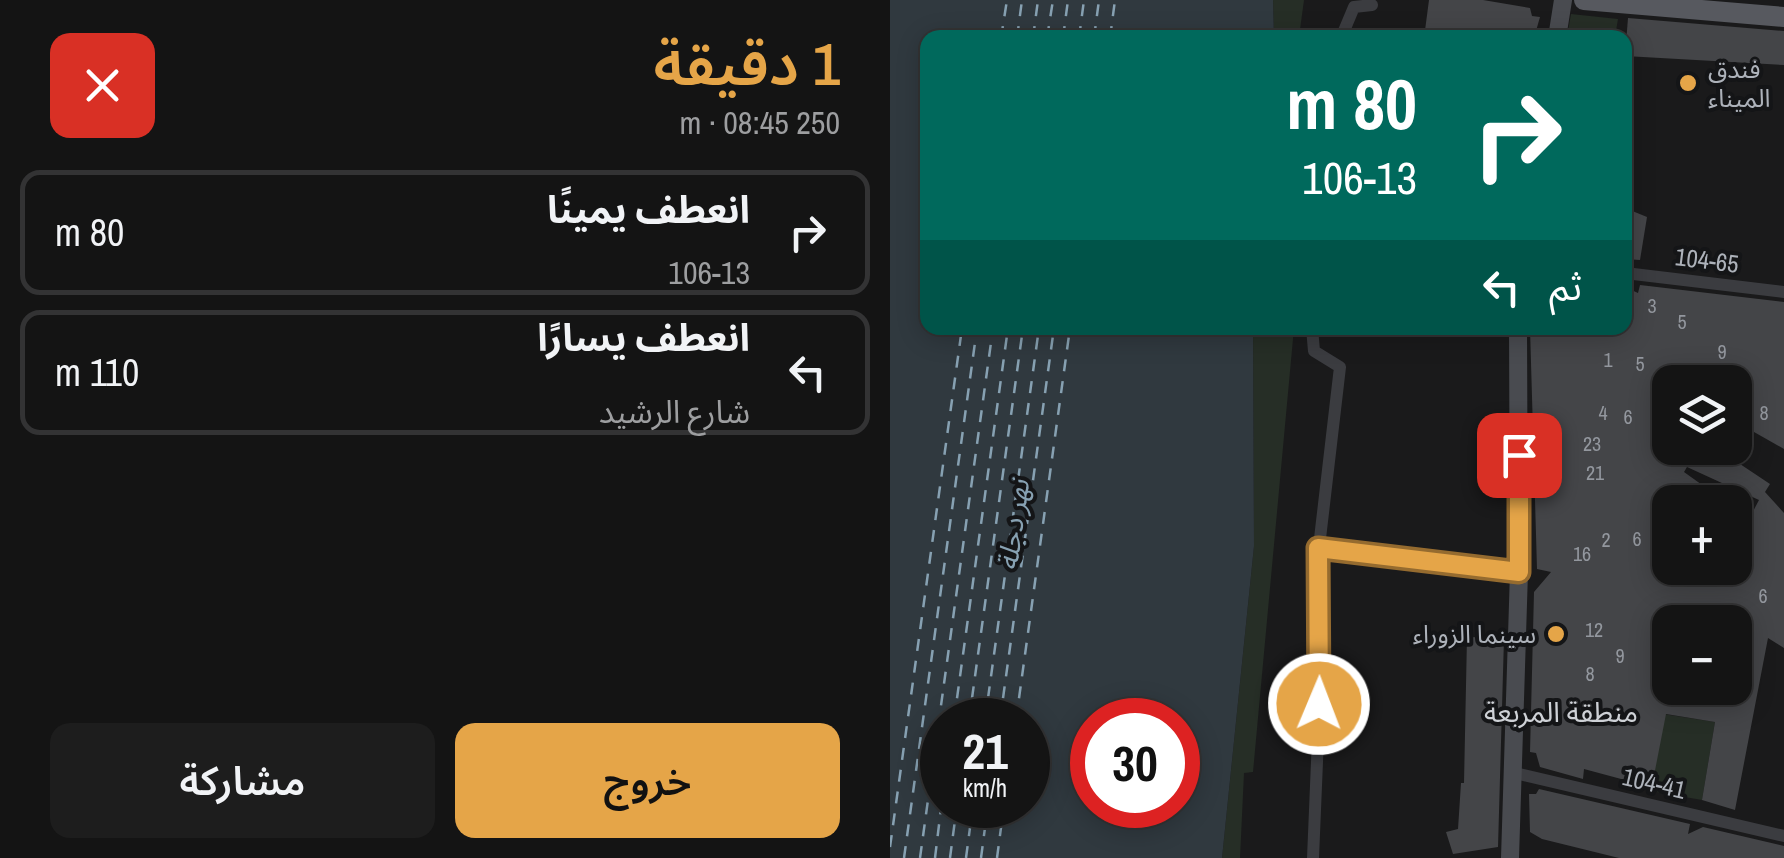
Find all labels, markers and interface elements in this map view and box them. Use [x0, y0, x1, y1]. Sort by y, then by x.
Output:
text: 1 دقيقة [653, 23, 840, 104]
button: close [50, 33, 155, 138]
place label: فندق الميناء [1708, 52, 1770, 115]
text: 80 m [1286, 57, 1417, 151]
icon: right [1452, 70, 1582, 200]
marker: فندق الميناء [1677, 72, 1699, 94]
text: 250 m · 08:45 [680, 101, 840, 144]
text: 106-13 [1302, 147, 1417, 208]
text: انعطف يمينًا [547, 184, 750, 235]
icon: right [780, 205, 835, 260]
text: 80 m [55, 207, 124, 258]
street label: 104-65 [1673, 239, 1741, 281]
text: 106-13 [668, 251, 750, 294]
icon: left [1474, 260, 1529, 315]
text: ثم [1549, 261, 1582, 312]
house number: 3 [1647, 292, 1657, 319]
house number: 5 [1677, 308, 1687, 335]
text: انعطف يسارًا [537, 312, 750, 363]
house number: 9 [1717, 338, 1727, 365]
icon: left [780, 345, 835, 400]
house number: 1 [1603, 346, 1613, 373]
text: 110 m [55, 347, 139, 398]
house number: 5 [1635, 350, 1645, 377]
map controls [1652, 365, 1752, 705]
button: layers [1652, 365, 1752, 465]
text: شارع الرشيد [599, 390, 750, 433]
house number: 4 [1598, 399, 1608, 426]
house number: 8 [1759, 399, 1769, 426]
house number: 6 [1623, 403, 1633, 430]
pin [1477, 413, 1562, 498]
icon: arrive [1492, 428, 1547, 483]
house number: 23 [1583, 430, 1601, 457]
house number: 21 [1586, 459, 1604, 486]
water label: نهر دجلة [988, 475, 1038, 573]
button: + [1652, 485, 1752, 585]
house number: 6 [1632, 525, 1642, 552]
house number: 2 [1601, 526, 1611, 553]
house number: 16 [1573, 540, 1591, 567]
house number: 6 [1758, 582, 1768, 609]
button: − [1652, 605, 1752, 705]
house number: 12 [1585, 616, 1603, 643]
place label: سينما الزوراء [1413, 617, 1536, 651]
marker: سينما الزوراء [1545, 623, 1567, 645]
house number: 9 [1615, 642, 1625, 669]
position arrow [1267, 652, 1371, 756]
house number: 8 [1585, 660, 1595, 687]
district label: منطقة المربعة [1484, 693, 1638, 731]
speed limit sign: 30 [1070, 698, 1200, 828]
text: 21 [962, 717, 1008, 785]
button: مشاركة [50, 723, 435, 838]
button: خروج [455, 723, 840, 838]
street label: 104-41 [1619, 759, 1690, 807]
text: km/h [963, 771, 1007, 805]

